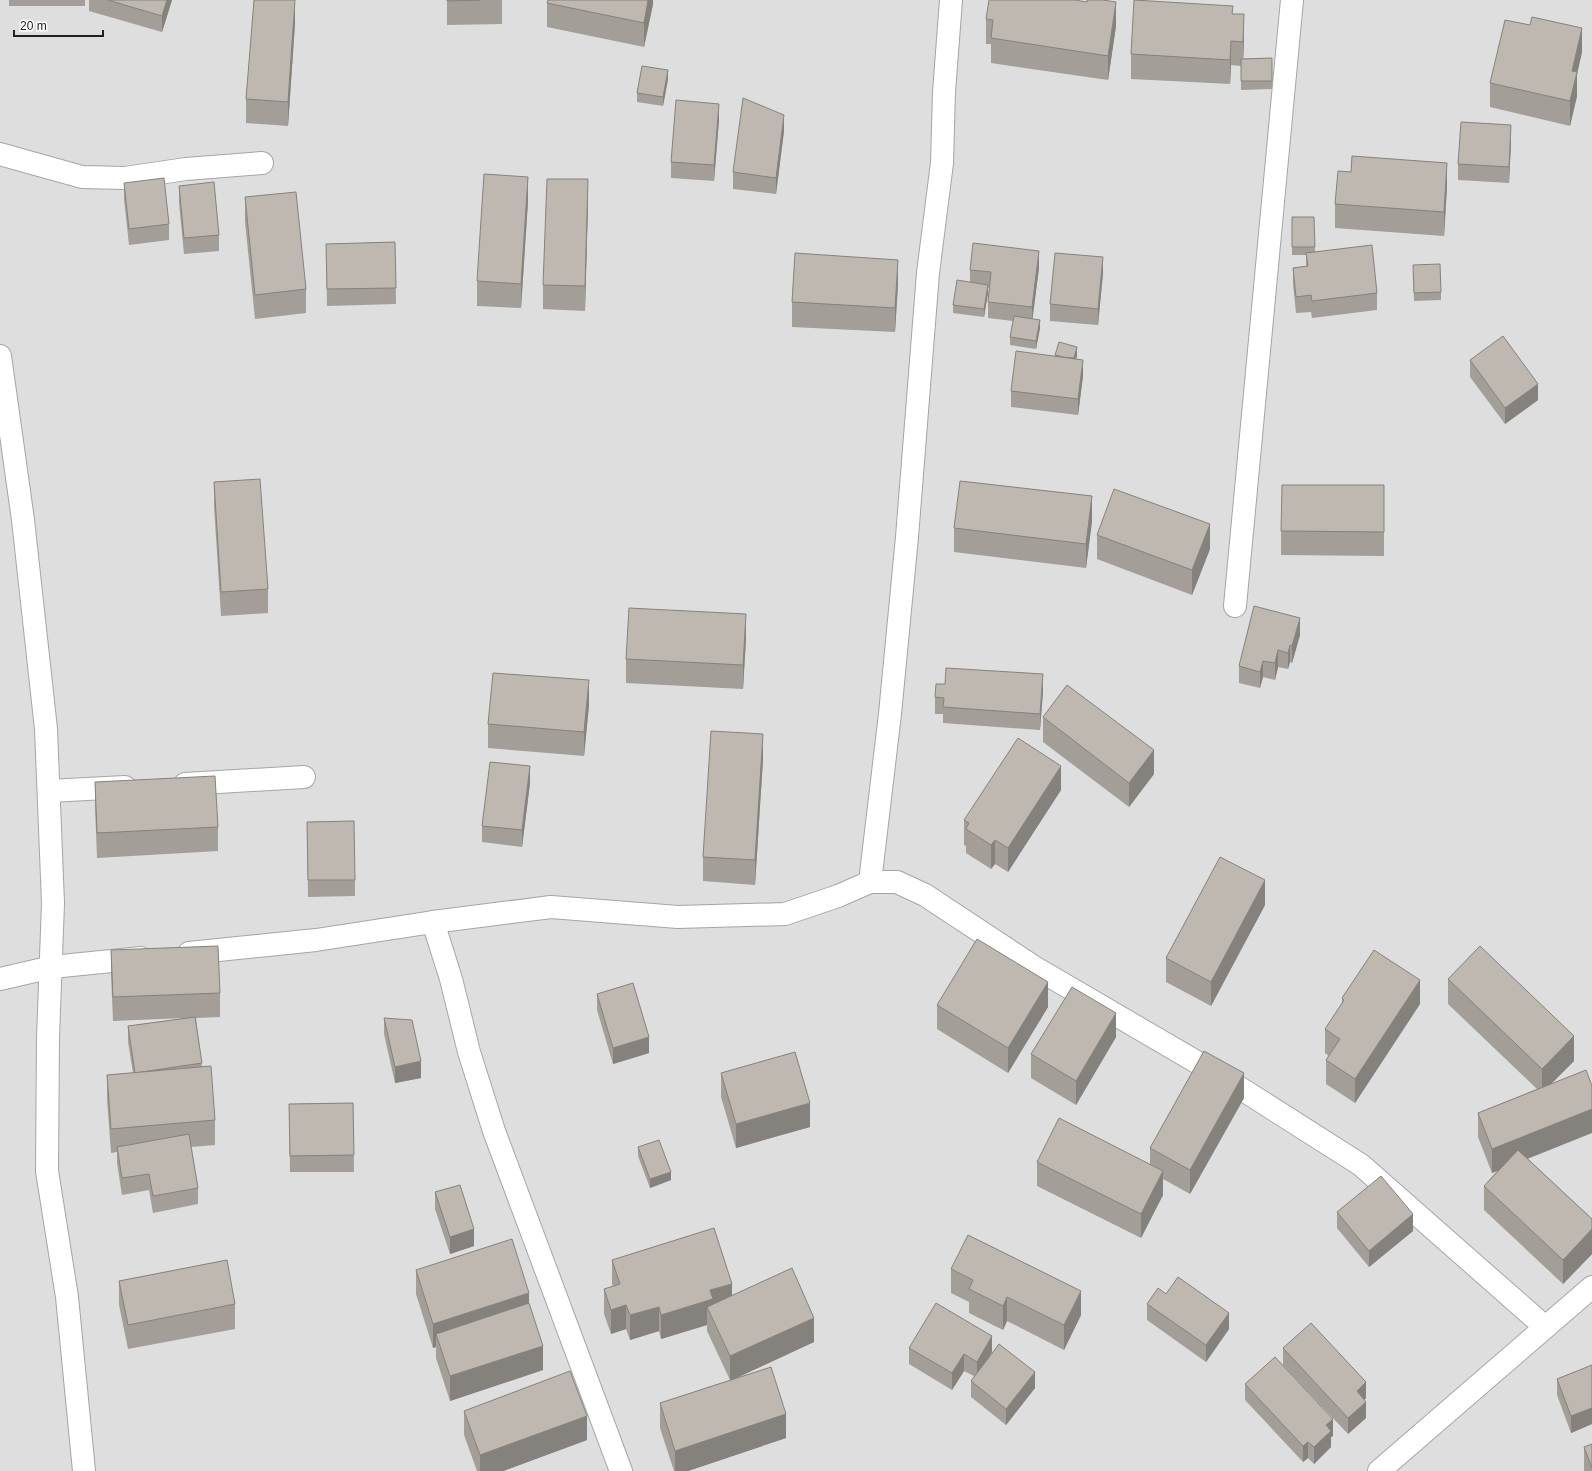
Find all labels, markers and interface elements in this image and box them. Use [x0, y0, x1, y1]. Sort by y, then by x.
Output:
scale bar [14, 12, 103, 38]
text: 20 m [20, 19, 47, 33]

